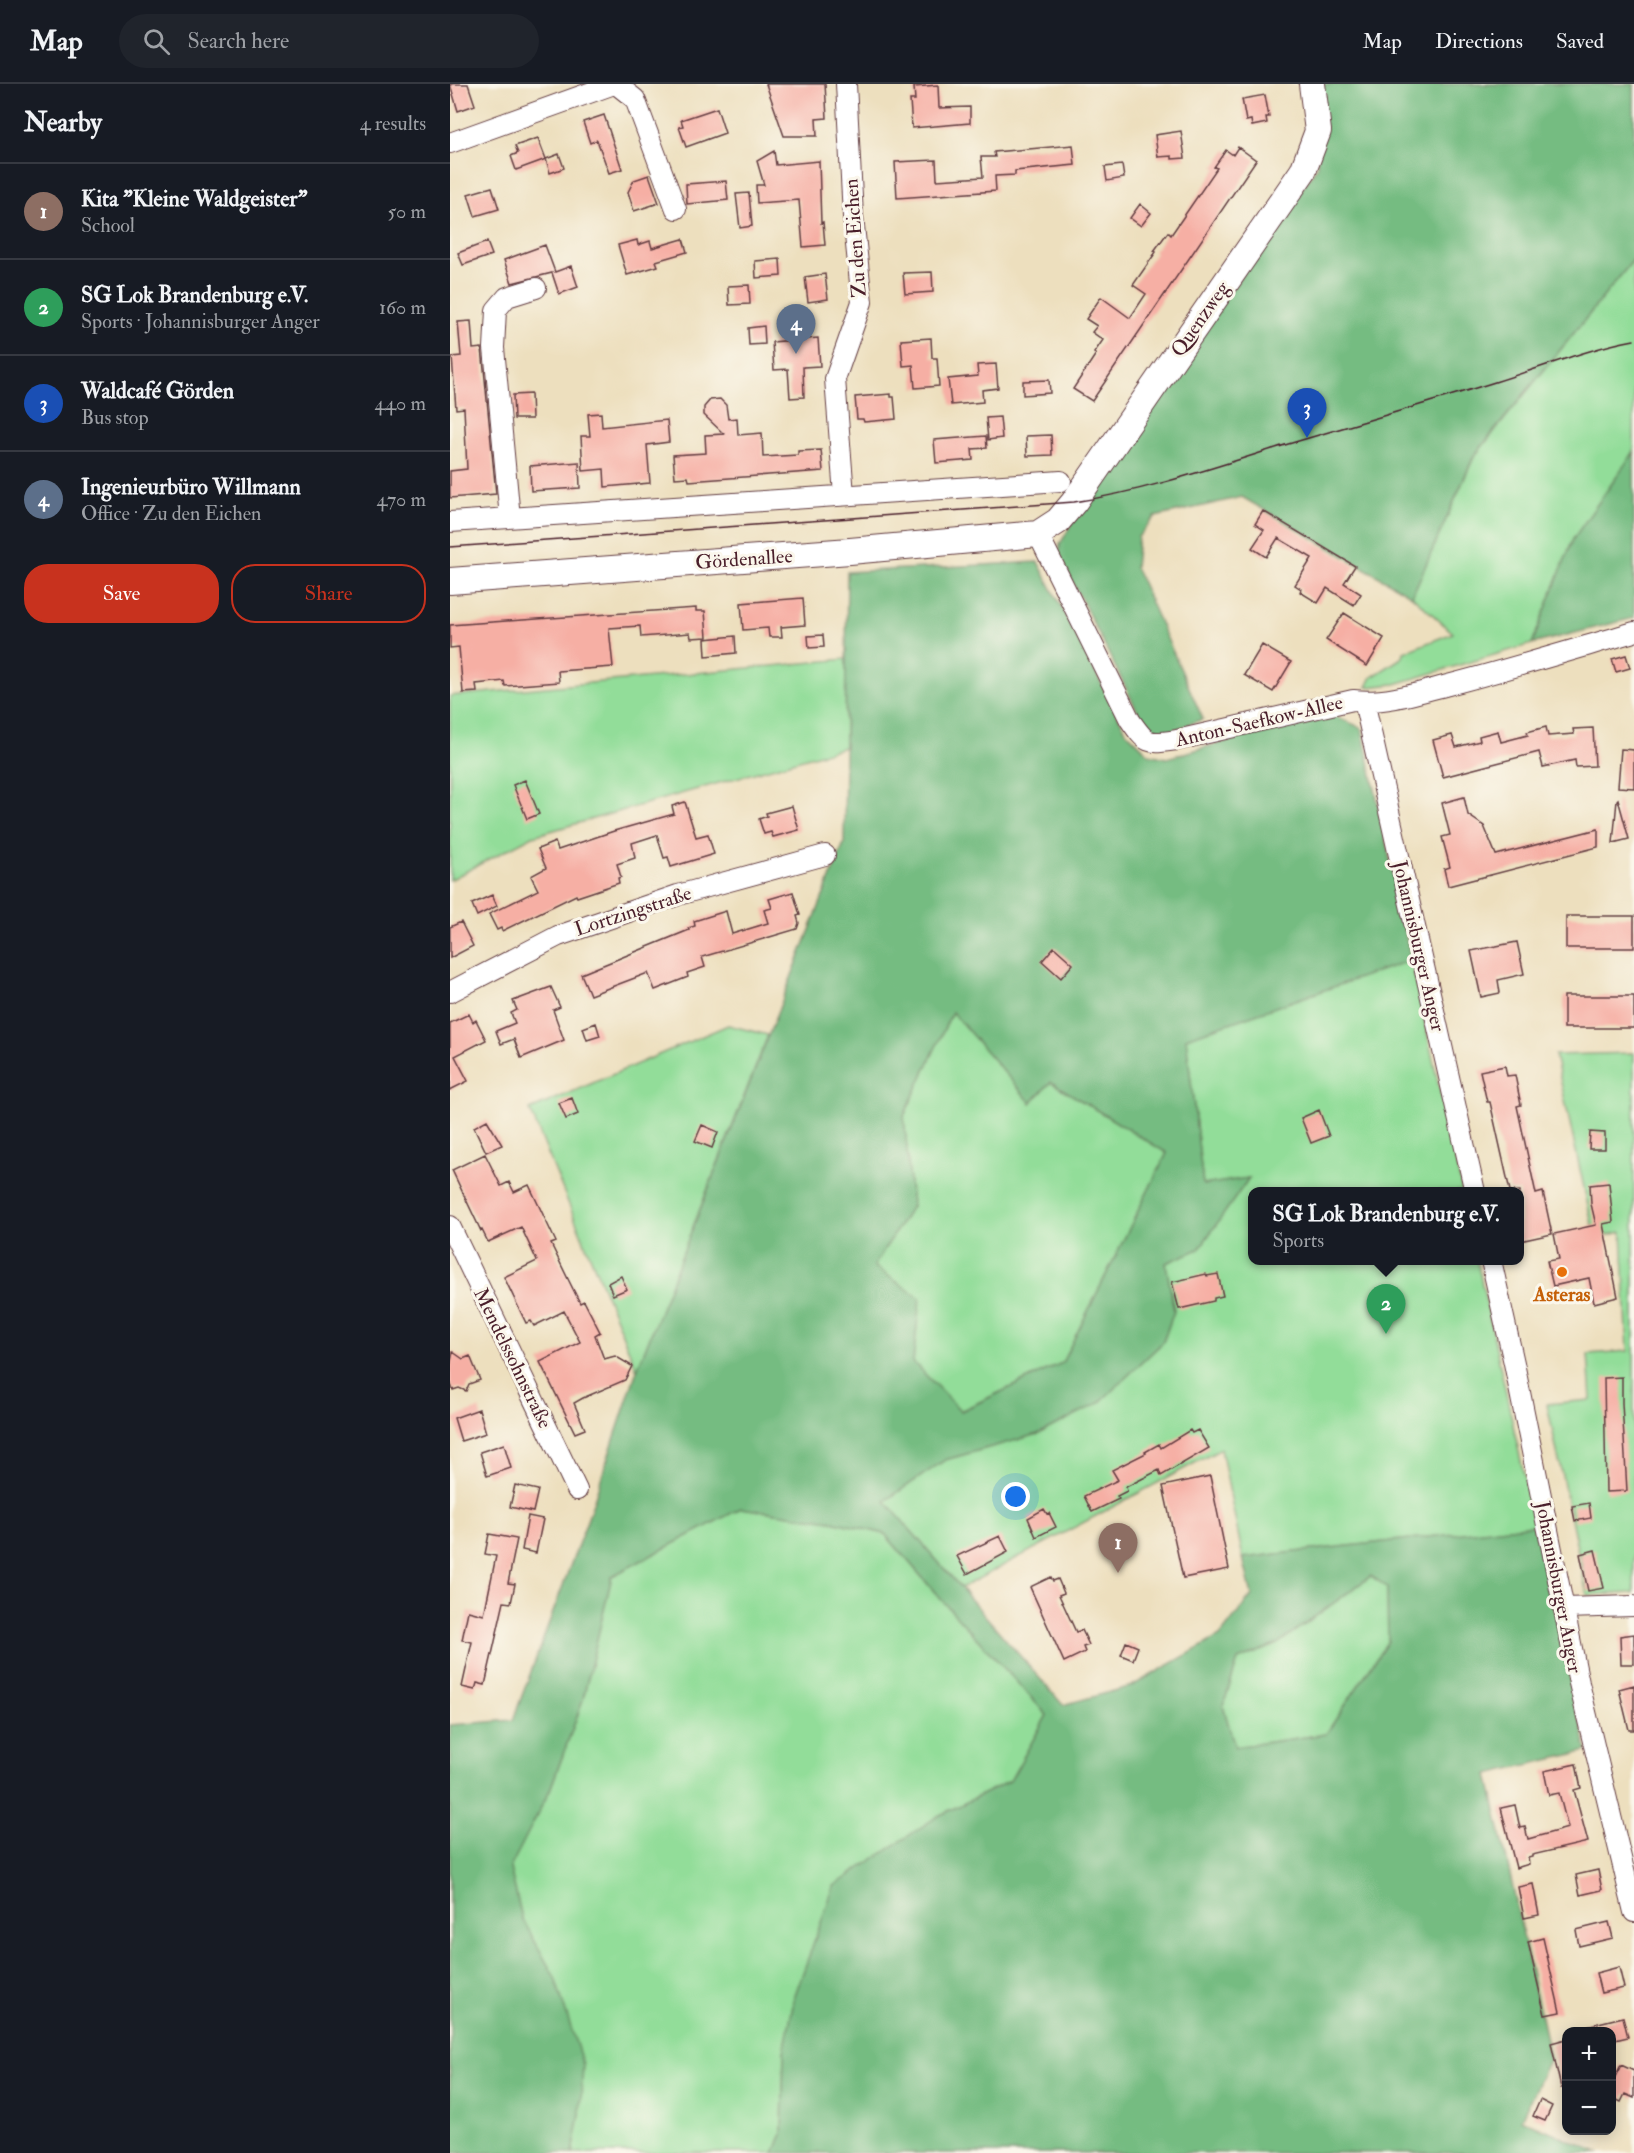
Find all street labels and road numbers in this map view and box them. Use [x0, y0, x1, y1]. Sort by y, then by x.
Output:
street label: Zu den Eichen [838, 178, 872, 298]
street label: Quenzweg [1165, 276, 1236, 361]
street label: Gördenallee [695, 543, 793, 575]
street label: Anton-Saefkow-Allee [1172, 690, 1345, 753]
street label: Johannisburger Anger [1387, 857, 1451, 1034]
street label: Lortzingstraße [571, 880, 695, 942]
street label: Mendelssohnstraße [468, 1284, 558, 1432]
street label: Johannisburger Anger [1530, 1498, 1588, 1676]

